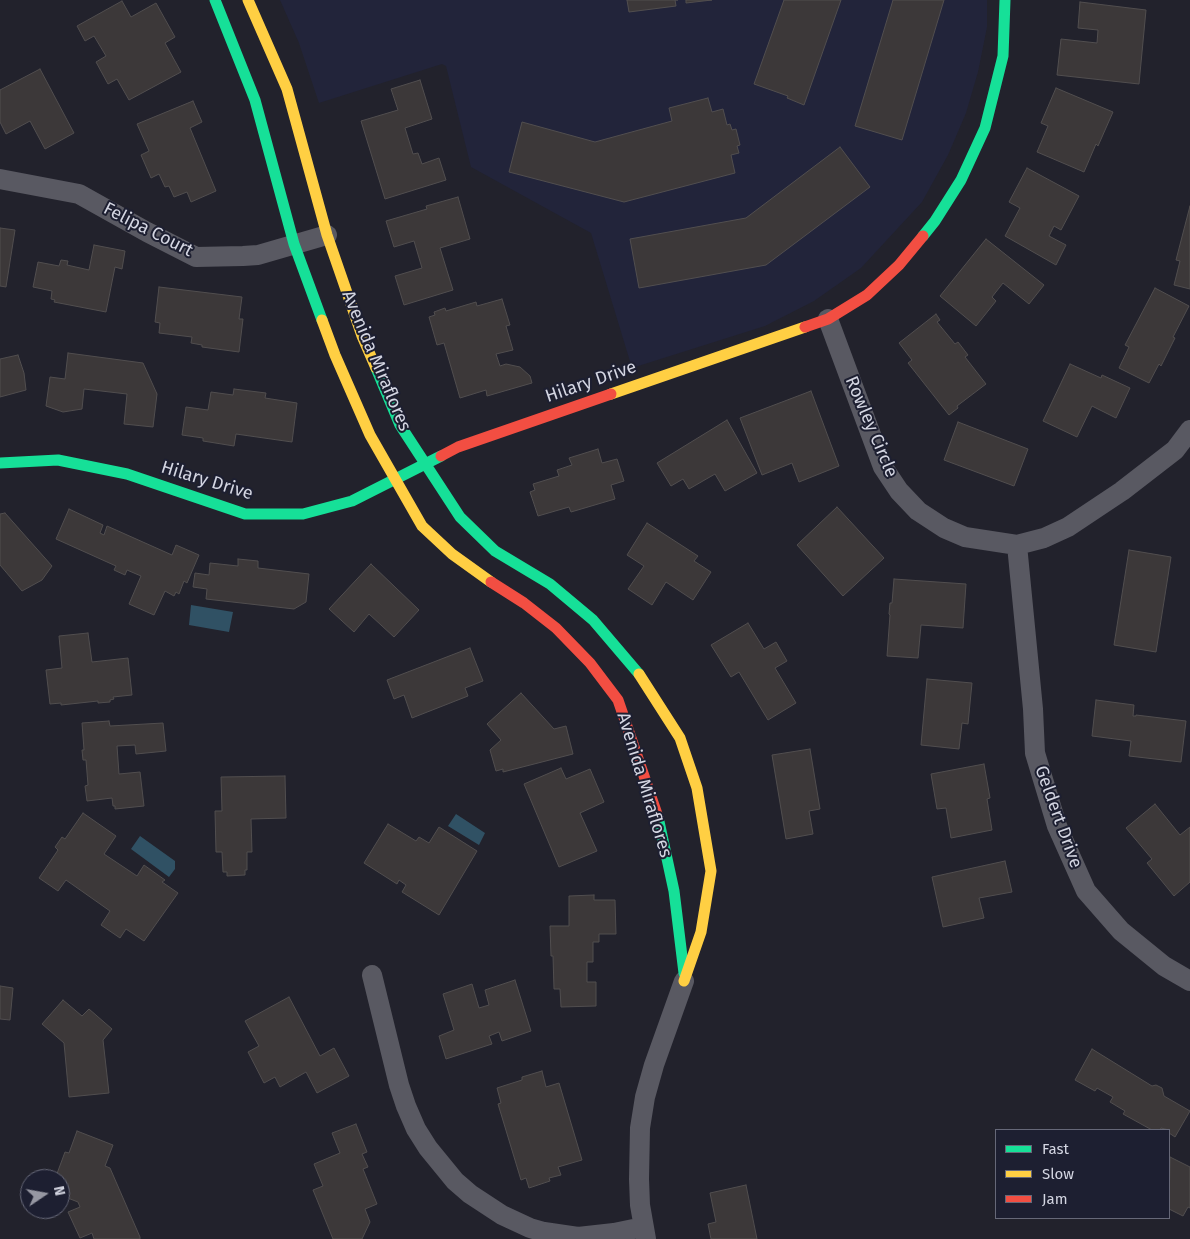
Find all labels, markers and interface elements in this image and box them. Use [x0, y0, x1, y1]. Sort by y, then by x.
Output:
street label: Felipa Court [100, 198, 196, 262]
street label: Avenida Miraflores [337, 287, 415, 435]
street label: Hilary Drive [543, 356, 639, 408]
street label: Rowley Circle [840, 373, 902, 481]
street label: Hilary Drive [158, 457, 256, 505]
street label: Avenida Miraflores [612, 710, 676, 860]
street label: Geldert Drive [1029, 763, 1087, 871]
legend [995, 1129, 1170, 1219]
text: Fast [1042, 1140, 1069, 1158]
text: Slow [1042, 1165, 1074, 1183]
north arrow [20, 1169, 70, 1219]
text: N [50, 1185, 68, 1197]
text: Jam [1042, 1190, 1068, 1208]

